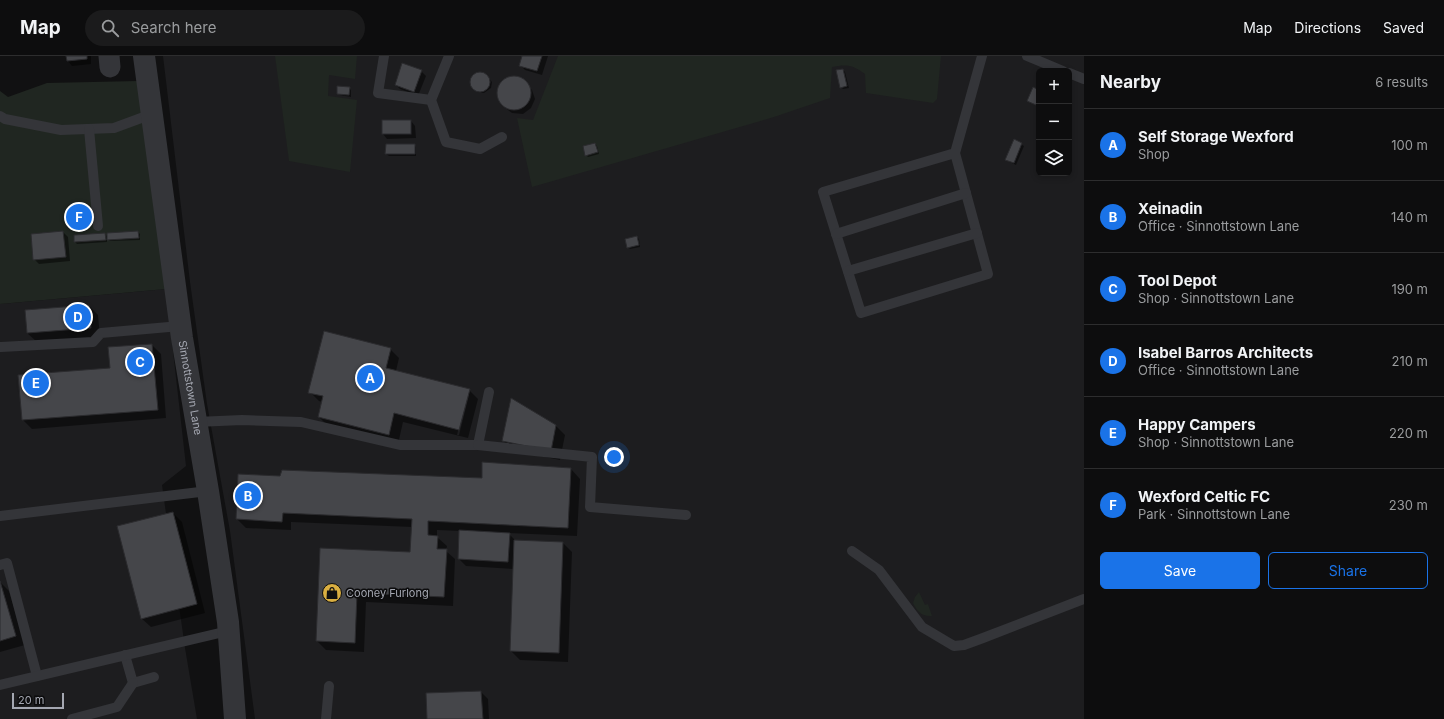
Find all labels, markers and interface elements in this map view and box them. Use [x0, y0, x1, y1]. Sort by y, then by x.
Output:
search box [85, 10, 365, 46]
text: Map [20, 16, 61, 39]
icon: search [99, 17, 121, 39]
text: Search here [131, 18, 216, 37]
text: Map [1243, 19, 1272, 36]
text: Directions [1294, 19, 1361, 36]
text: Saved [1383, 19, 1424, 36]
map controls [1036, 68, 1072, 176]
button: + [1036, 68, 1072, 104]
text: Nearby [1100, 72, 1161, 92]
text: 6 results [1375, 74, 1428, 90]
button: − [1036, 104, 1072, 140]
text: Self Storage Wexford [1138, 127, 1294, 146]
text: A [1108, 137, 1118, 153]
text: 100 m [1391, 137, 1428, 153]
button: layers [1036, 140, 1072, 176]
text: Shop [1138, 146, 1170, 162]
text: Xeinadin [1138, 199, 1203, 218]
pin: F [66, 202, 92, 232]
text: B [1109, 209, 1117, 225]
text: 140 m [1391, 209, 1428, 225]
text: Office · Sinnottstown Lane [1138, 218, 1299, 234]
text: Tool Depot [1138, 271, 1217, 290]
text: C [1108, 281, 1118, 297]
text: 190 m [1391, 281, 1428, 297]
text: Shop · Sinnottstown Lane [1138, 290, 1294, 306]
pin: D [65, 302, 91, 332]
street label: Sinnottstown Lane [176, 339, 205, 436]
text: Isabel Barros Architects [1138, 343, 1313, 362]
pin: C [127, 347, 153, 377]
text: D [1108, 353, 1118, 369]
text: 210 m [1392, 353, 1428, 369]
text: Office · Sinnottstown Lane [1138, 362, 1299, 378]
pin: A [357, 363, 383, 393]
pin: E [23, 368, 49, 398]
text: Happy Campers [1138, 415, 1256, 434]
text: E [1109, 425, 1117, 441]
text: 220 m [1389, 425, 1428, 441]
text: Shop · Sinnottstown Lane [1138, 434, 1294, 450]
your location [604, 447, 624, 467]
pin: B [235, 481, 261, 511]
text: Wexford Celtic FC [1138, 487, 1270, 506]
text: F [1109, 497, 1117, 513]
text: 230 m [1389, 497, 1428, 513]
text: Park · Sinnottstown Lane [1138, 506, 1290, 522]
button: Save [1100, 552, 1260, 589]
button: Share [1268, 552, 1428, 589]
shop icon: Cooney Furlong [321, 582, 343, 604]
place label: Cooney Furlong [346, 586, 429, 600]
scale bar [12, 691, 64, 710]
text: 20 m [18, 693, 44, 707]

